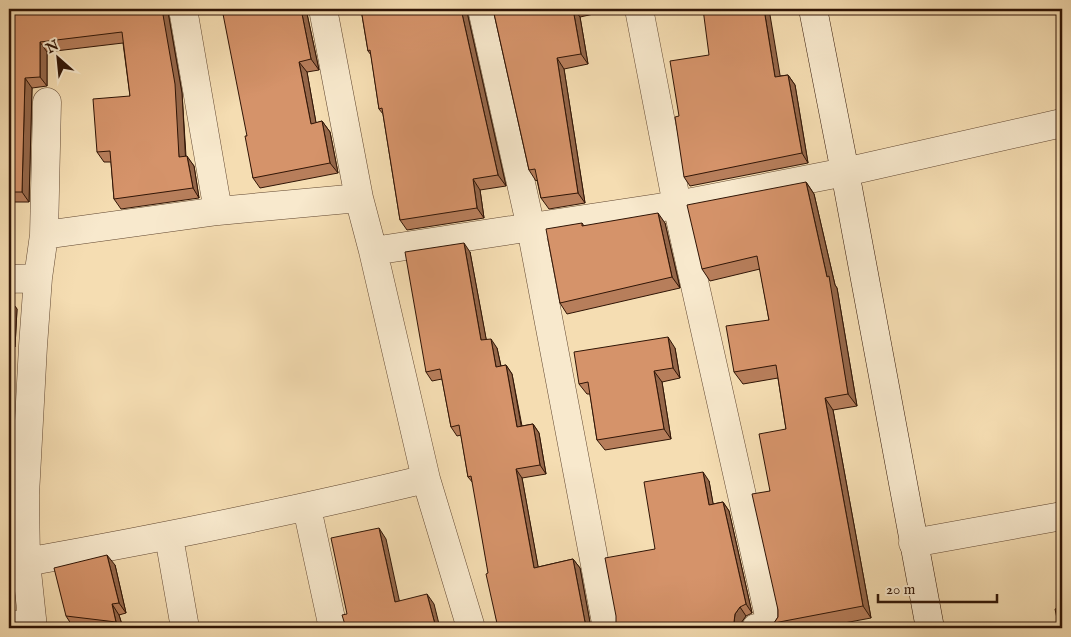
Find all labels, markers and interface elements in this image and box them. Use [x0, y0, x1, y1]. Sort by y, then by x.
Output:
north arrow [32, 32, 82, 82]
text: N [42, 37, 62, 59]
scale bar [878, 572, 997, 604]
text: 20 m [886, 580, 916, 599]

